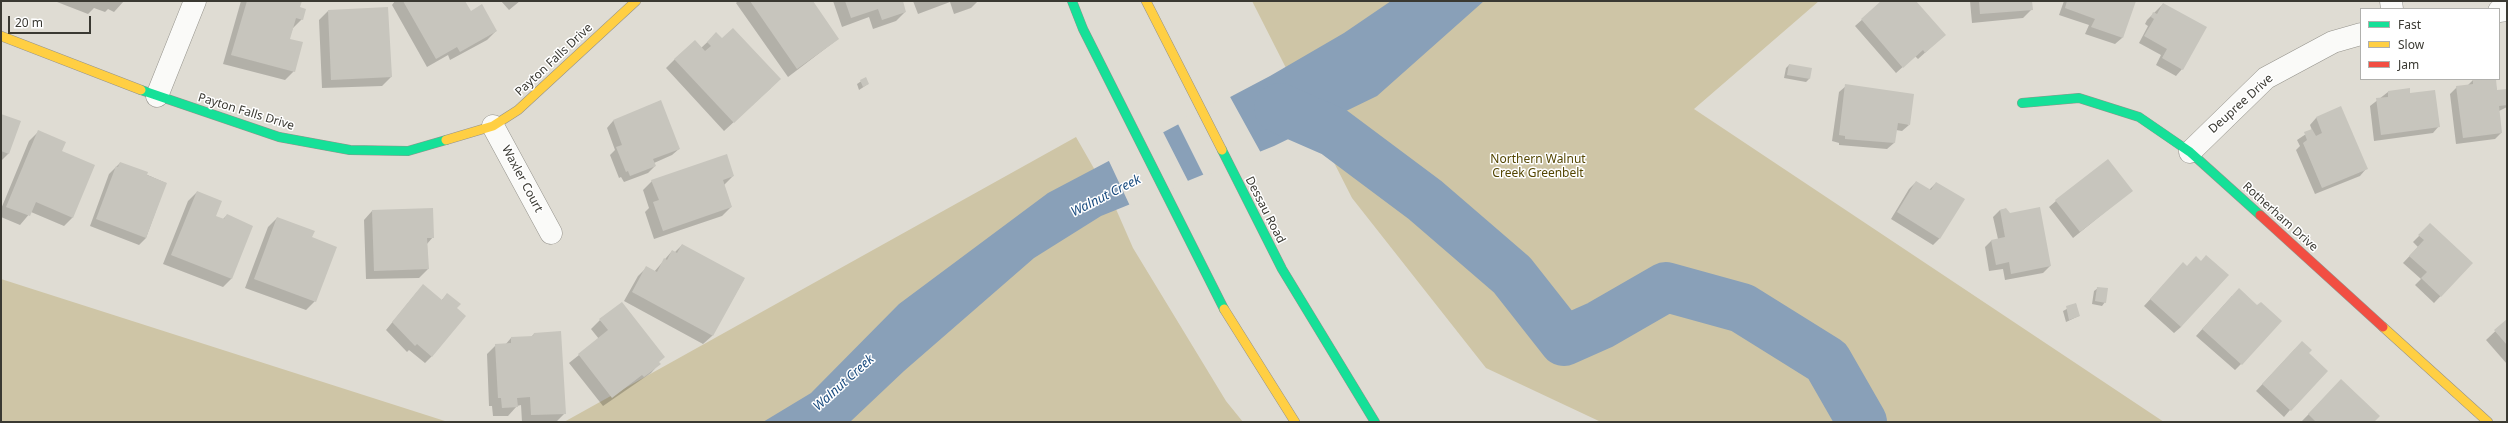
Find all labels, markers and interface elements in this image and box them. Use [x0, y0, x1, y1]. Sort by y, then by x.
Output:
scale bar [10, 8, 93, 34]
legend [2360, 8, 2500, 80]
text: 20 m [15, 14, 43, 31]
text: Fast [2398, 16, 2421, 33]
street label: Payton Falls Drive [513, 21, 595, 99]
text: Slow [2398, 36, 2424, 53]
text: Jam [2398, 56, 2419, 73]
street label: Deupree Drive [2206, 71, 2276, 137]
street label: Payton Falls Drive [196, 91, 296, 133]
street label: Waxler Court [498, 143, 546, 215]
park label: Northern Walnut Creek Greenbelt [1490, 153, 1586, 181]
water label: Walnut Creek [1068, 172, 1144, 220]
street label: Dessau Road [1242, 174, 1288, 246]
street label: Rotherham Drive [2239, 179, 2321, 255]
water label: Walnut Creek [810, 352, 878, 414]

